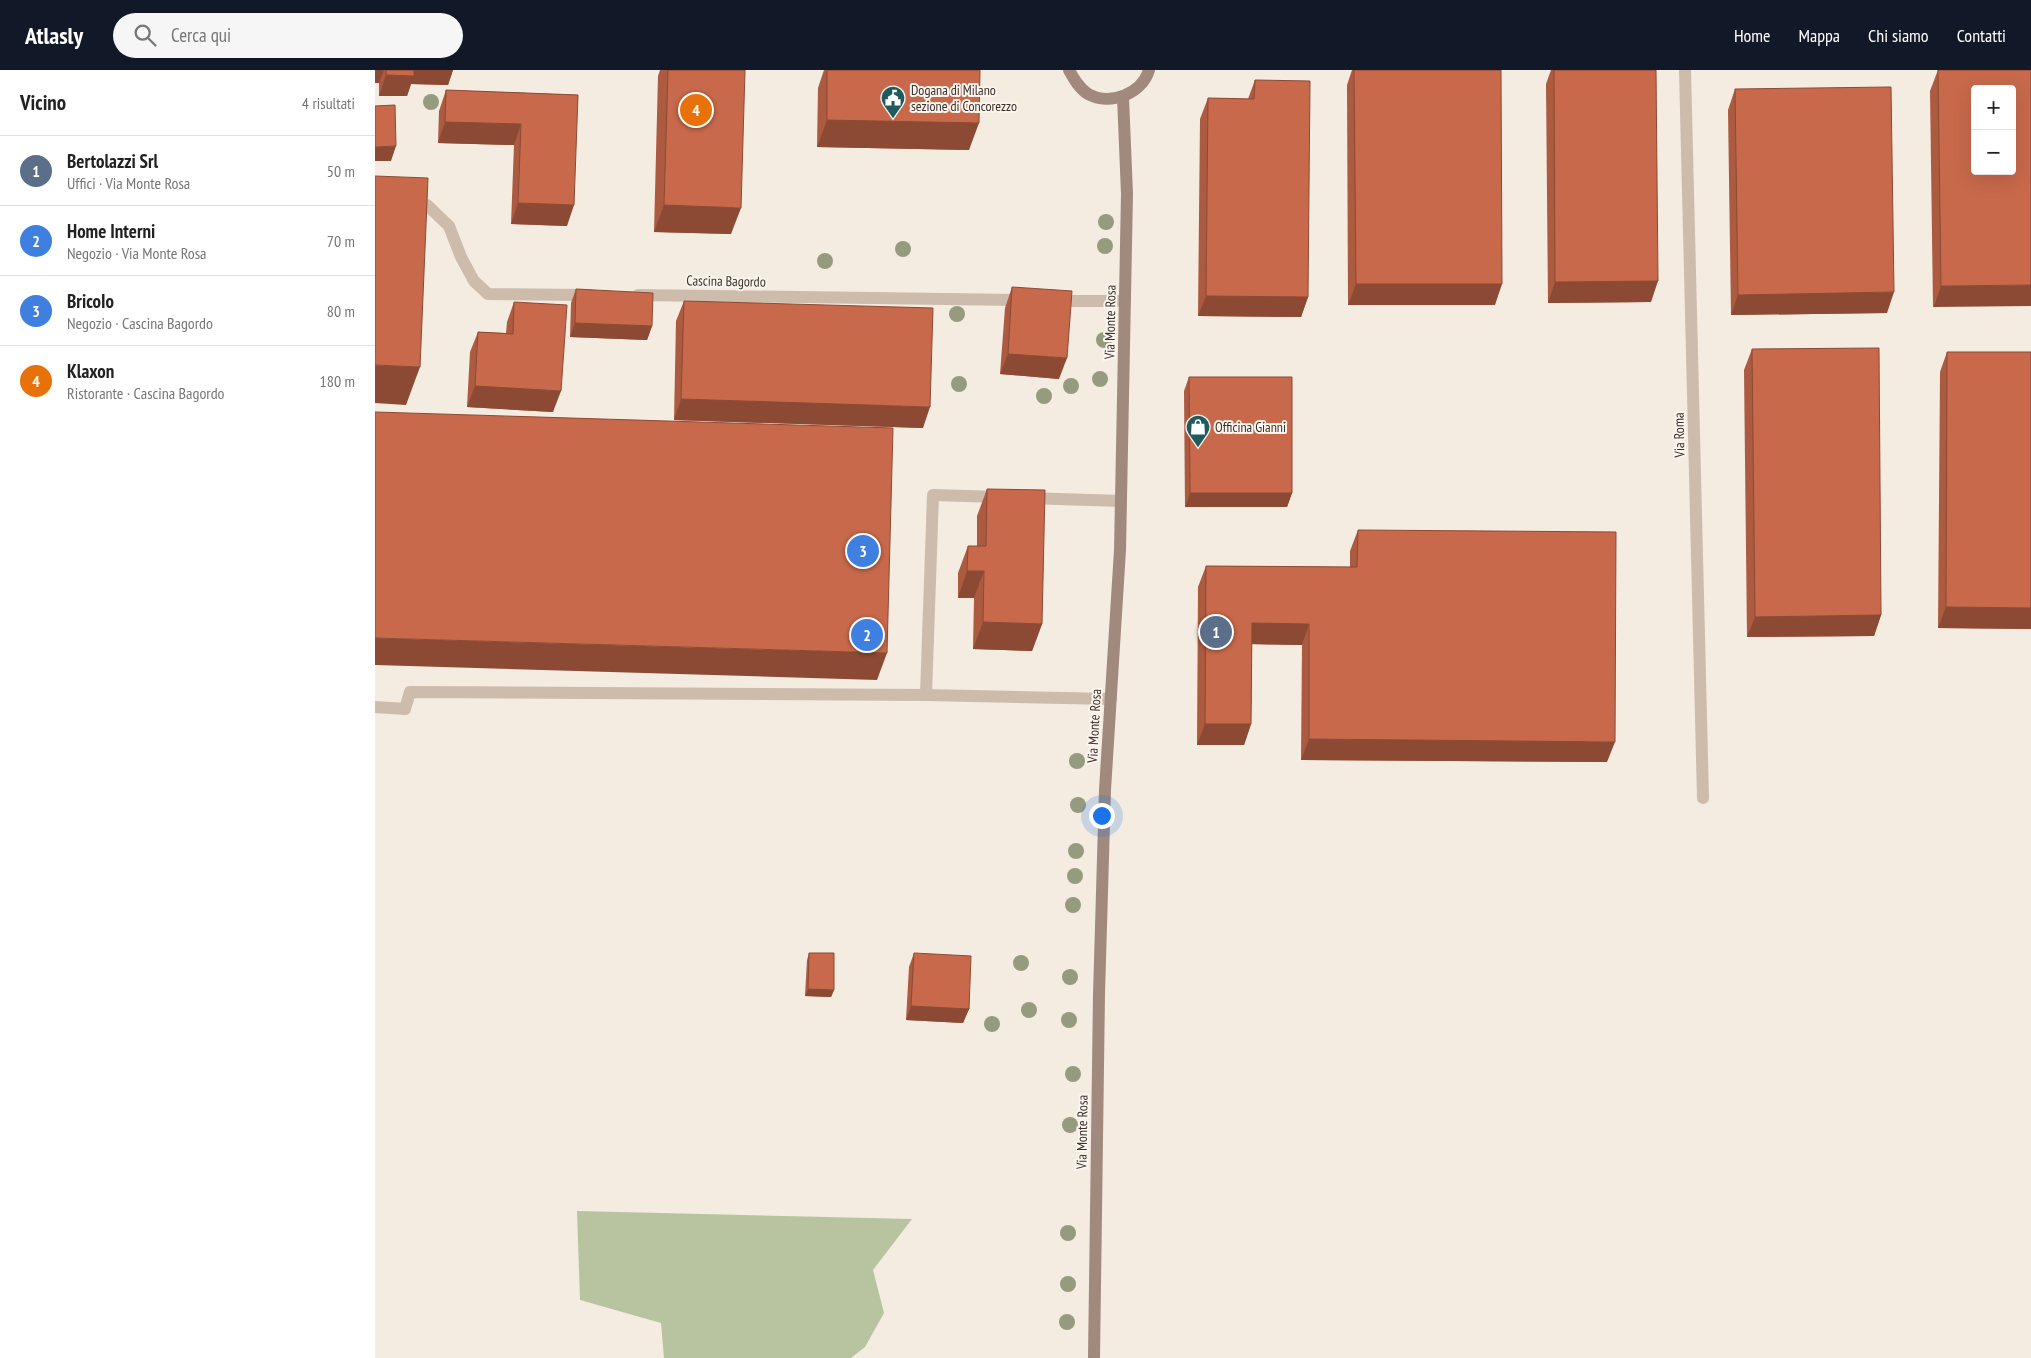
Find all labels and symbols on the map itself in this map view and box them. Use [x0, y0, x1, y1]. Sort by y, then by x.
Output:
place label: Dogana di Milano sezione di Concorezzo [911, 81, 1017, 115]
public building icon: Dogana di Milano sezione di Concorezzo [880, 85, 906, 119]
pin: 4 [680, 91, 712, 129]
street label: Cascina Bagordo [686, 271, 766, 291]
street label: Via Monte Rosa [1100, 285, 1120, 360]
street label: Via Roma [1670, 412, 1688, 459]
shop icon: Officina Gianni [1185, 414, 1211, 448]
place label: Officina Gianni [1215, 418, 1286, 436]
pin: 3 [847, 532, 879, 570]
pin: 1 [1200, 613, 1232, 651]
pin: 2 [851, 616, 883, 654]
street label: Via Monte Rosa [1083, 688, 1105, 765]
your location [1089, 803, 1115, 829]
street label: Via Monte Rosa [1072, 1095, 1092, 1170]

